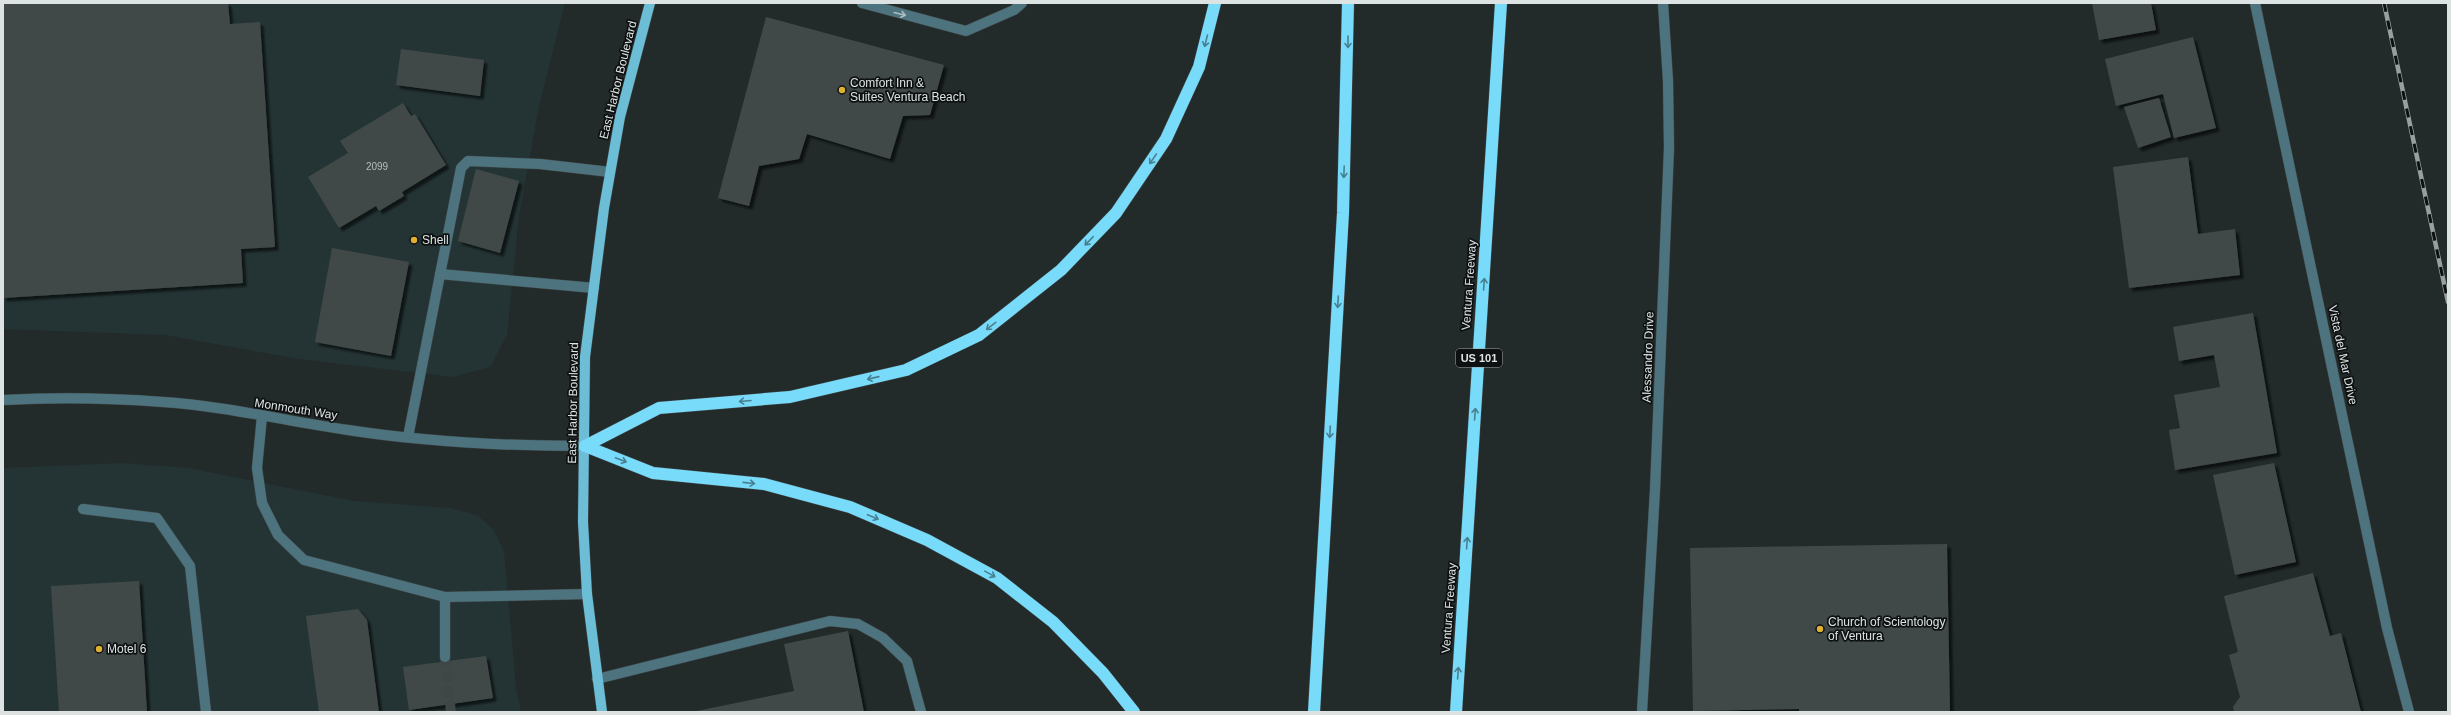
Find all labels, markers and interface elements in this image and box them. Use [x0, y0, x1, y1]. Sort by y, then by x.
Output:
one-way arrow [893, 11, 906, 19]
street label: East Harbor Boulevard [597, 19, 639, 141]
one-way arrow [1201, 34, 1209, 47]
one-way arrow [1345, 35, 1352, 48]
place label: Comfort Inn & Suites Ventura Beach [850, 76, 965, 104]
marker: Comfort Inn & Suites Ventura Beach [837, 85, 847, 95]
one-way arrow [1149, 153, 1157, 164]
house number: 2099 [366, 161, 389, 172]
one-way arrow [1341, 165, 1348, 178]
place label: Shell [422, 233, 449, 247]
marker: Shell [409, 235, 419, 245]
one-way arrow [1084, 236, 1094, 246]
street label: Ventura Freeway [1459, 239, 1479, 331]
one-way arrow [1480, 278, 1487, 291]
one-way arrow [1334, 295, 1342, 308]
street label: Vista del Mar Drive [2326, 304, 2360, 406]
street label: Alessandro Drive [1639, 311, 1657, 403]
one-way arrow [985, 321, 996, 330]
street label: East Harbor Boulevard [565, 342, 581, 464]
road number: US 101 [1456, 349, 1502, 367]
one-way arrow [867, 375, 880, 382]
street label: Monmouth Way [254, 396, 338, 422]
one-way arrow [739, 397, 752, 404]
one-way arrow [1472, 408, 1479, 421]
one-way arrow [1327, 425, 1334, 438]
one-way arrow [615, 457, 627, 465]
one-way arrow [742, 479, 755, 486]
one-way arrow [867, 514, 879, 522]
one-way arrow [1463, 537, 1470, 550]
street label: Ventura Freeway [1439, 562, 1459, 654]
one-way arrow [984, 571, 996, 579]
place label: Church of Scientology of Ventura [1828, 615, 1945, 643]
marker: Church of Scientology of Ventura [1815, 624, 1825, 634]
place label: Motel 6 [107, 642, 147, 656]
marker: Motel 6 [94, 644, 104, 654]
one-way arrow [1455, 667, 1462, 680]

